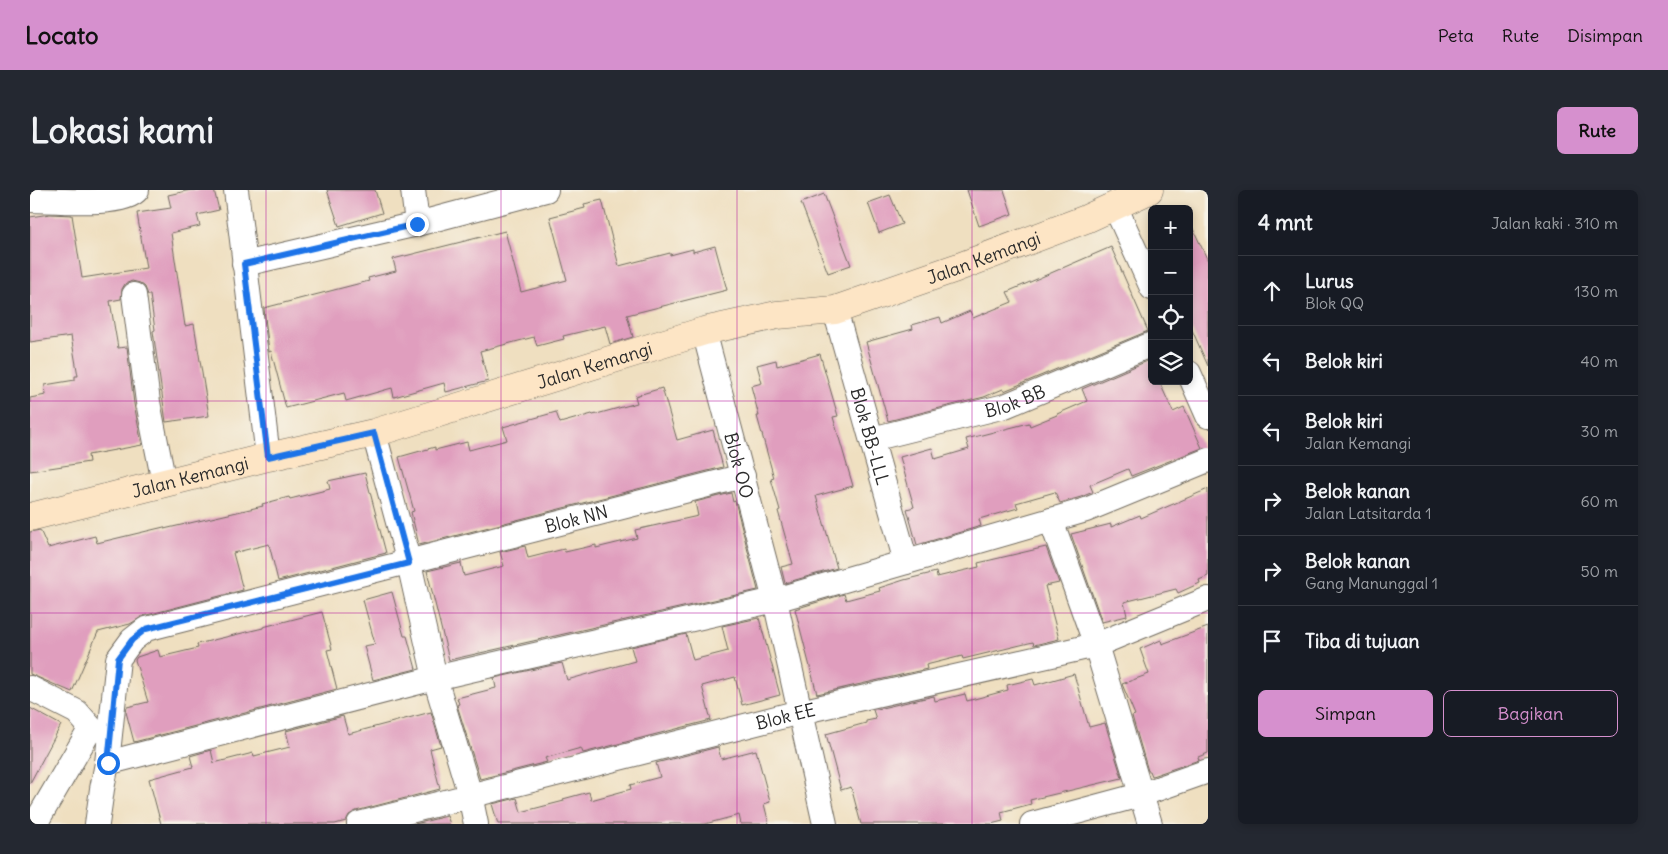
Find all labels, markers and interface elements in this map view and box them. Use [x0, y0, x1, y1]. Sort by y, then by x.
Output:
text: Locato [25, 20, 99, 50]
text: Peta [1438, 24, 1474, 47]
text: Rute [1502, 24, 1539, 47]
text: Disimpan [1567, 24, 1643, 47]
button: Rute [1557, 107, 1638, 154]
text: Lokasi kami [30, 108, 214, 152]
map controls [1148, 205, 1193, 385]
button: + [1148, 205, 1193, 250]
text: 4 mnt [1258, 209, 1313, 236]
route end [406, 213, 429, 236]
text: Jalan kaki · 310 m [1491, 213, 1618, 233]
street label: Jalan Kemangi [924, 226, 1043, 289]
button: − [1148, 250, 1193, 295]
text: Lurus [1305, 269, 1354, 293]
icon: ahead [1258, 277, 1286, 305]
text: 130 m [1574, 281, 1618, 301]
text: Blok QQ [1305, 293, 1364, 313]
button: locate [1148, 295, 1193, 340]
street label: Jalan Kemangi [534, 336, 655, 393]
button: layers [1148, 340, 1193, 385]
icon: left [1258, 347, 1286, 375]
text: Belok kiri [1305, 349, 1383, 373]
text: 40 m [1580, 351, 1618, 371]
street label: Blok BB [982, 379, 1049, 422]
street label: Blok BB-LLL [846, 385, 895, 488]
text: Belok kiri [1305, 409, 1383, 433]
icon: left [1258, 417, 1286, 445]
text: 30 m [1581, 421, 1618, 441]
street label: Blok OO [720, 430, 759, 501]
text: Jalan Kemangi [1305, 433, 1411, 453]
street label: Jalan Kemangi [129, 451, 251, 502]
text: Belok kanan [1305, 479, 1410, 503]
icon: right [1258, 487, 1286, 515]
text: 60 m [1580, 491, 1618, 511]
street label: Blok NN [542, 499, 610, 538]
text: Jalan Latsitarda 1 [1305, 503, 1432, 523]
text: Belok kanan [1305, 549, 1410, 573]
icon: right [1258, 557, 1286, 585]
text: 50 m [1580, 561, 1618, 581]
text: Gang Manunggal 1 [1305, 573, 1438, 593]
icon: arrive [1258, 627, 1286, 655]
text: Tiba di tujuan [1305, 629, 1420, 653]
button: Simpan [1258, 690, 1433, 737]
button: Bagikan [1443, 690, 1618, 737]
street label: Blok EE [753, 697, 817, 734]
route start [97, 752, 120, 775]

